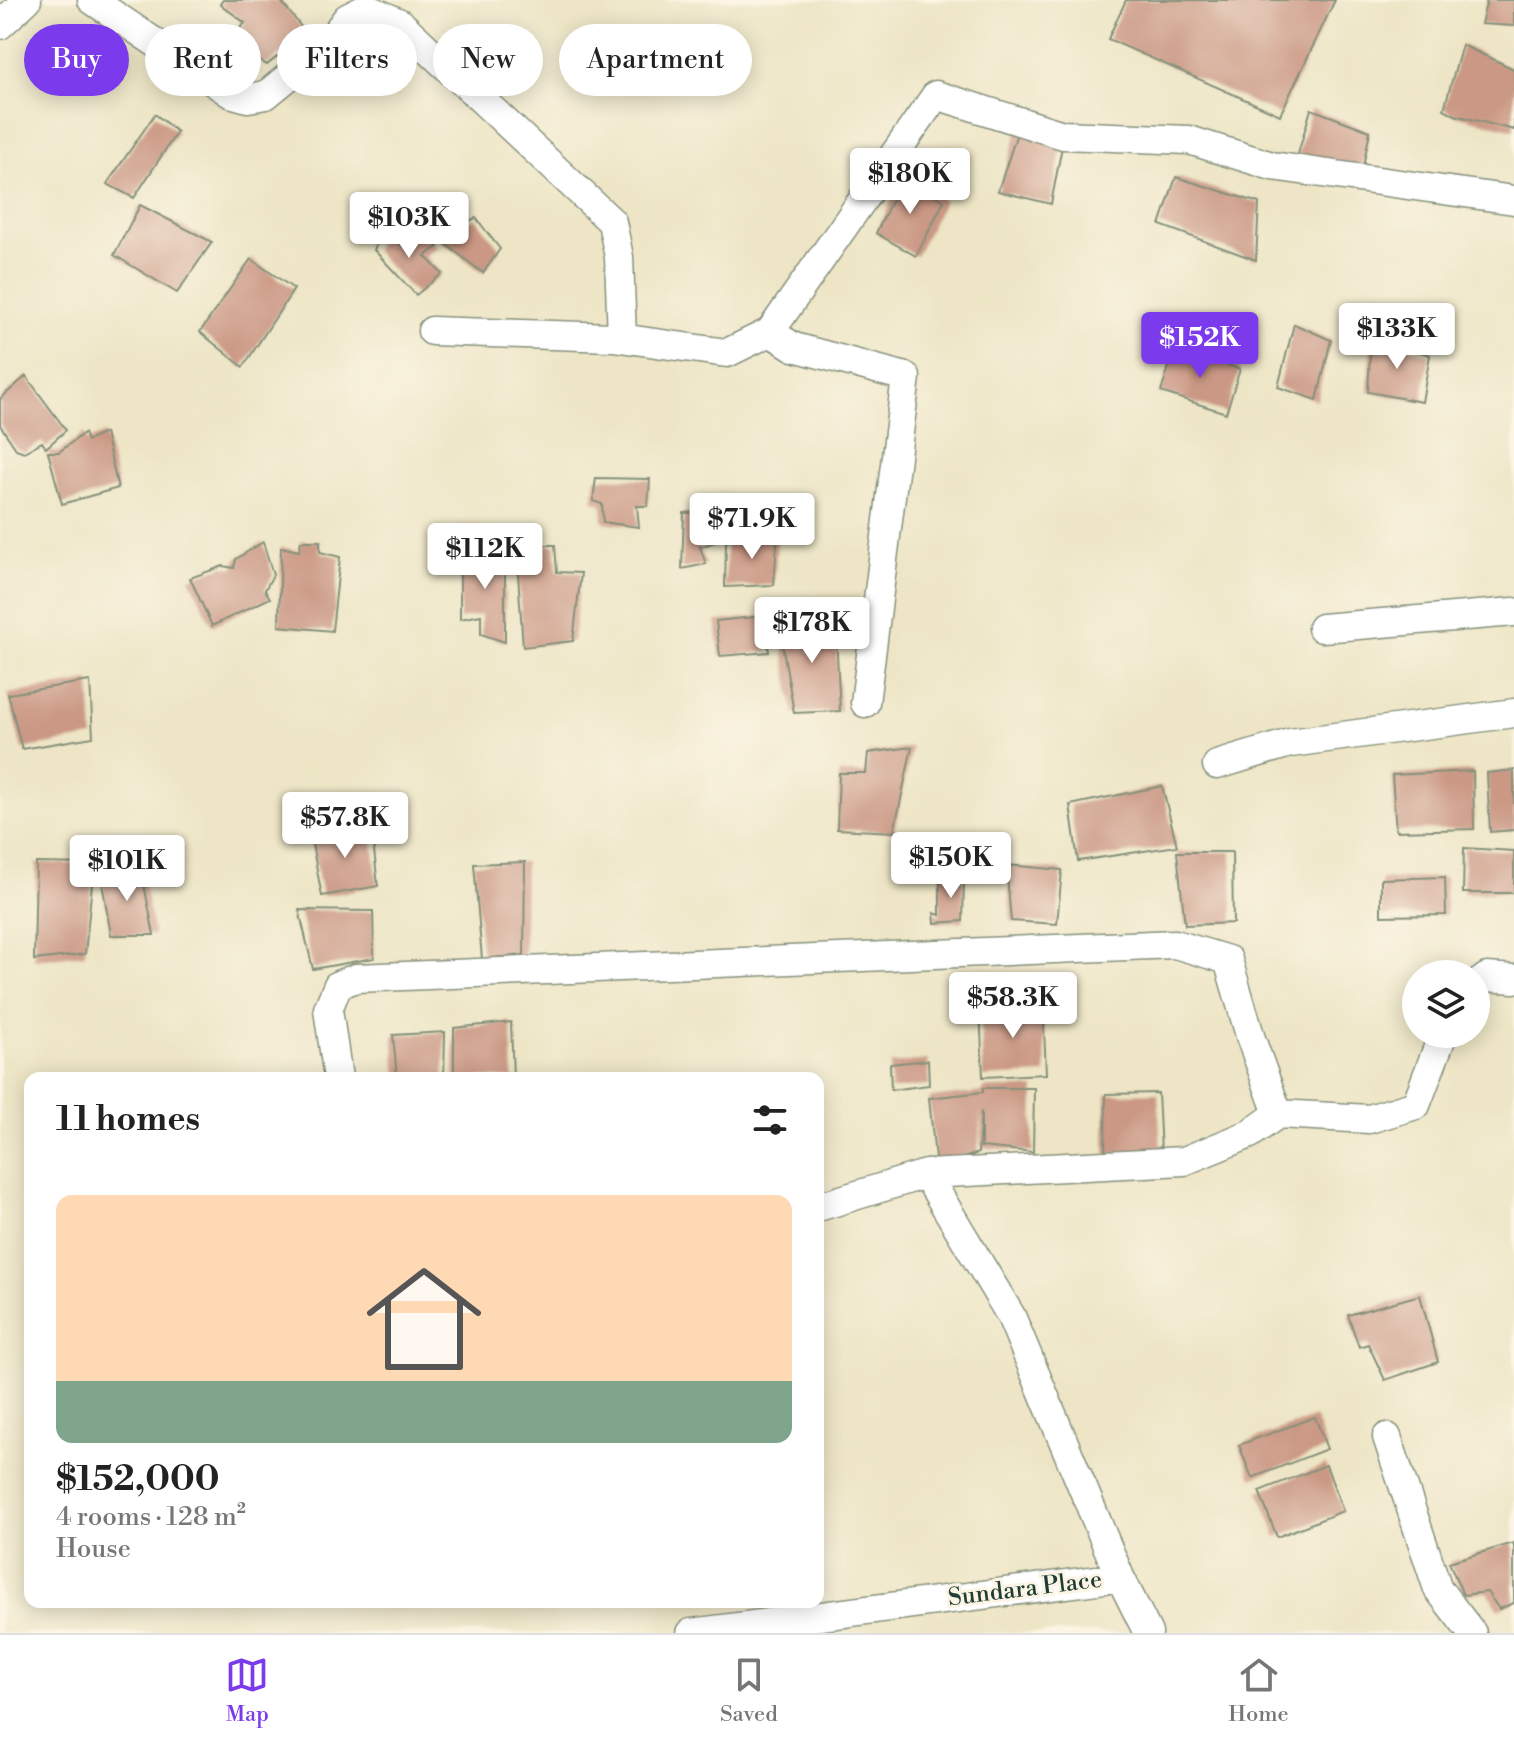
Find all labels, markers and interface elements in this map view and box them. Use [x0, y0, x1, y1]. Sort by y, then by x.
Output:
chip: Buy [24, 24, 129, 96]
chip: Rent [145, 24, 261, 96]
chip: Filters [277, 24, 417, 96]
chip: New [433, 24, 543, 96]
chip: Apartment [559, 24, 752, 96]
pin: $180K [854, 148, 966, 216]
text: $180K [868, 158, 952, 190]
pin: $103K [353, 192, 465, 260]
text: $103K [368, 202, 450, 234]
pin: $133K [1341, 303, 1453, 371]
pin: $152K [1144, 312, 1256, 380]
text: $133K [1357, 313, 1437, 345]
text: $152K [1159, 322, 1241, 354]
pin: $71.9K [687, 493, 817, 561]
text: $71.9K [708, 503, 796, 535]
pin: $112K [429, 523, 541, 591]
text: $112K [445, 533, 525, 565]
pin: $178K [756, 597, 868, 665]
text: $178K [772, 607, 852, 639]
pin: $57.8K [280, 792, 410, 860]
text: $57.8K [300, 802, 390, 834]
pin: $150K [895, 832, 1007, 900]
pin: $101K [71, 835, 183, 903]
text: $150K [909, 842, 993, 874]
text: $101K [88, 845, 166, 877]
map controls [1402, 960, 1490, 1048]
button: layers [1402, 960, 1490, 1048]
pin: $58.3K [948, 972, 1078, 1040]
text: $58.3K [967, 982, 1059, 1014]
icon: filters [748, 1098, 792, 1142]
text: 11 homes [56, 1099, 200, 1141]
icon: home [352, 1247, 496, 1391]
text: $152,000 [56, 1459, 219, 1501]
text: 4 rooms · 128 m² [56, 1501, 246, 1533]
text: House [56, 1533, 131, 1565]
street label: Sundara Place [946, 1565, 1104, 1613]
tab: Map [225, 1653, 269, 1728]
tab: Saved [720, 1653, 778, 1728]
tab: Home [1228, 1653, 1289, 1728]

